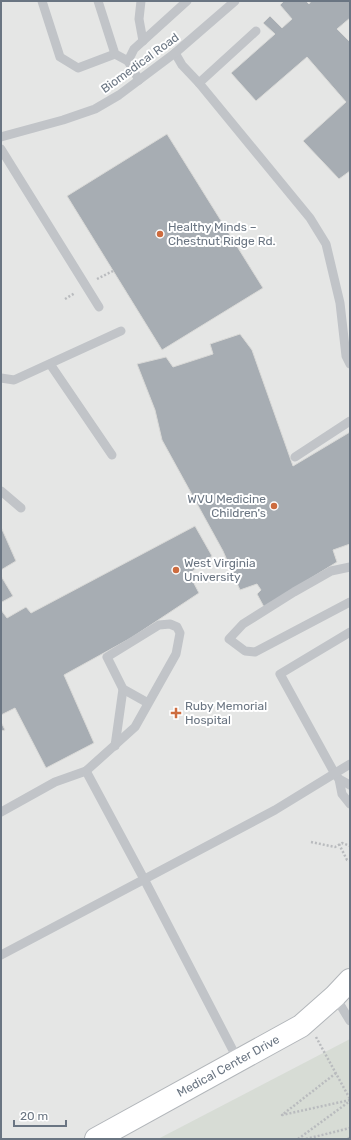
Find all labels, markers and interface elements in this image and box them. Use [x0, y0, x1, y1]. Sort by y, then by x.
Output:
street label: Biomedical Road [98, 30, 182, 96]
place label: Healthy Minds – Chestnut Ridge Rd. [168, 220, 276, 248]
marker: Healthy Minds – Chestnut Ridge Rd. [155, 229, 165, 239]
place label: WVU Medicine Children's [187, 492, 266, 520]
marker: WVU Medicine Children's [269, 501, 279, 511]
place label: West Virginia University [184, 556, 256, 584]
marker: West Virginia University [171, 565, 181, 575]
place label: Ruby Memorial Hospital [185, 699, 267, 727]
marker: Ruby Memorial Hospital [170, 707, 182, 719]
street label: Medical Center Drive [175, 1032, 282, 1100]
scale bar [14, 1102, 66, 1128]
text: 20 m [20, 1109, 48, 1123]

